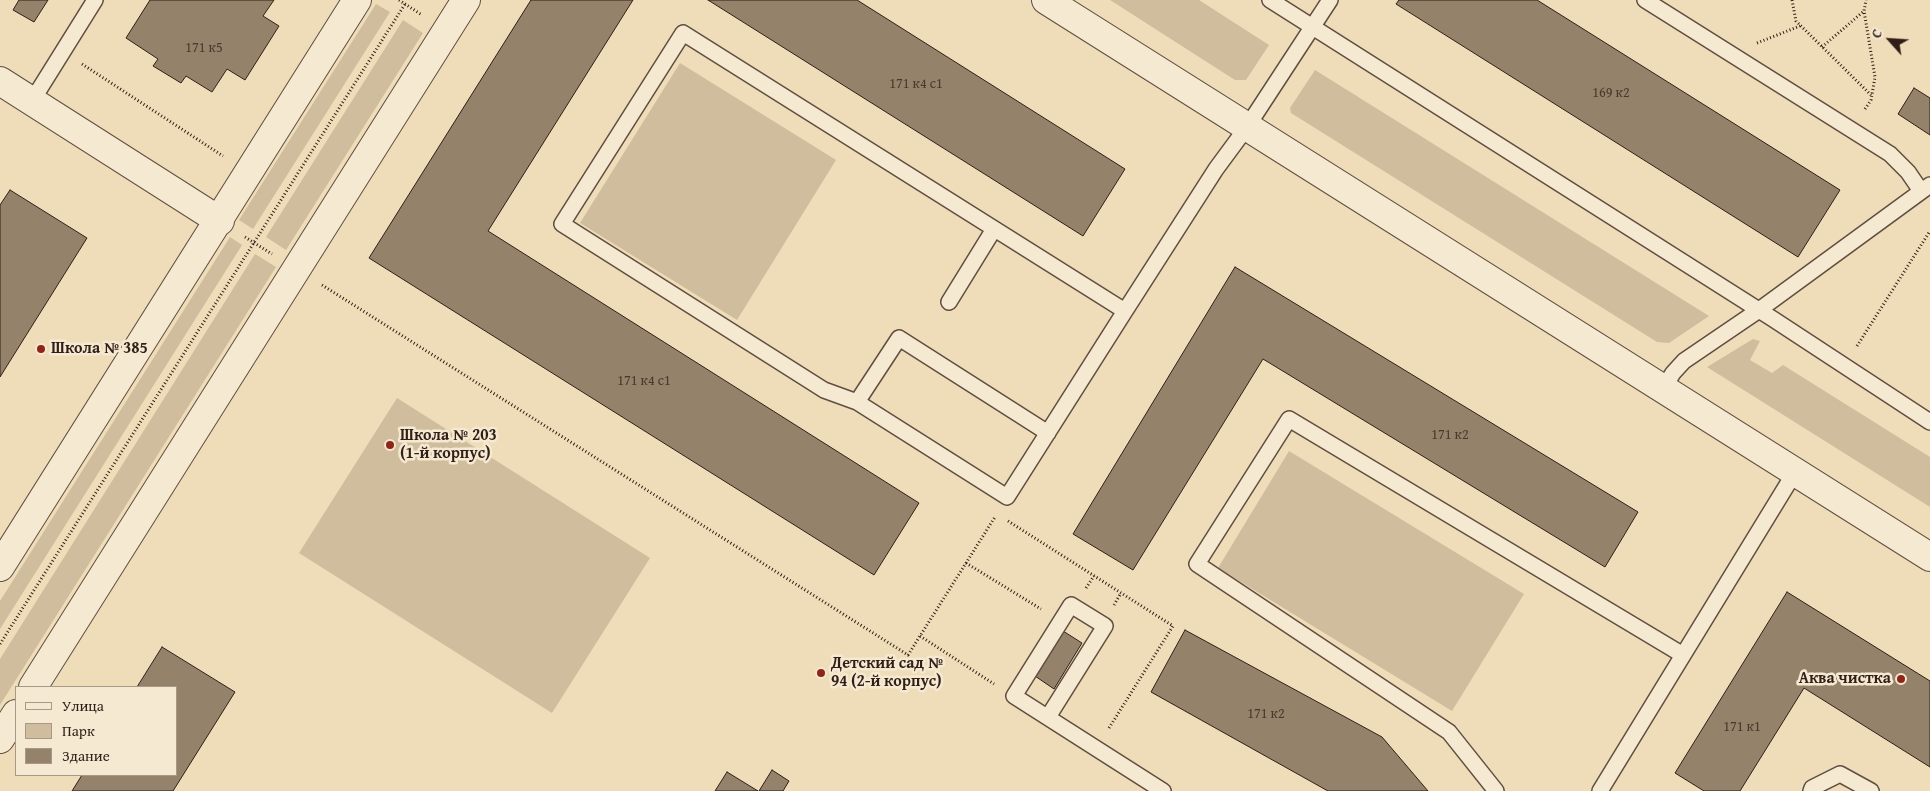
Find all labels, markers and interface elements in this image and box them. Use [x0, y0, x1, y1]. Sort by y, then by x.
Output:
north arrow [1865, 15, 1915, 65]
text: С [1866, 25, 1887, 41]
house number: 171 к5 [185, 40, 223, 56]
house number: 171 к4 с1 [889, 76, 943, 92]
house number: 169 к2 [1592, 85, 1630, 101]
place label: Школа № 385 [51, 339, 148, 359]
marker: Школа № 385 [35, 343, 47, 355]
house number: 171 к4 с1 [617, 373, 671, 389]
place label: Школа № 203 (1-й корпус) [400, 426, 497, 464]
house number: 171 к2 [1431, 427, 1469, 443]
marker: Школа № 203 (1-й корпус) [384, 439, 396, 451]
place label: Детский сад № 94 (2-й корпус) [831, 654, 943, 692]
marker: Детский сад № 94 (2-й корпус) [815, 667, 827, 679]
place label: Аква чистка [1799, 669, 1891, 689]
marker: Аква чистка [1895, 673, 1907, 685]
legend [15, 686, 178, 776]
text: Улица [62, 695, 104, 716]
house number: 171 к2 [1247, 706, 1285, 722]
house number: 171 к1 [1723, 719, 1761, 735]
text: Парк [62, 720, 95, 741]
text: Здание [62, 745, 110, 766]

